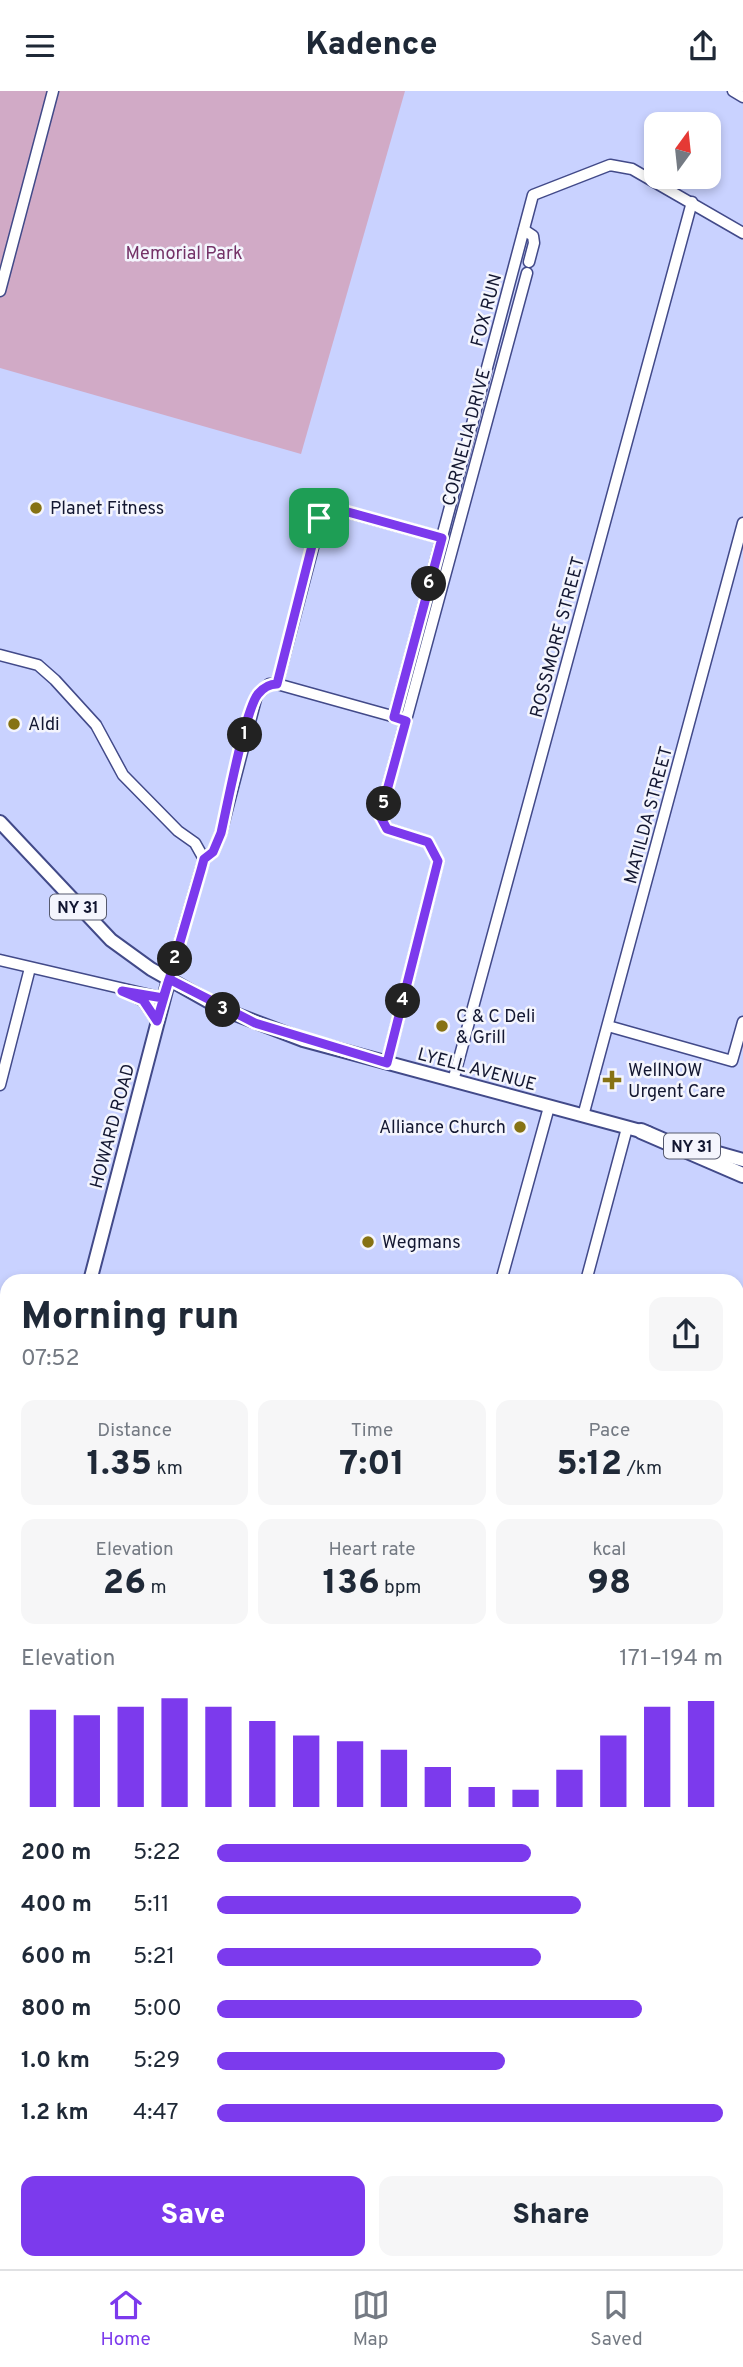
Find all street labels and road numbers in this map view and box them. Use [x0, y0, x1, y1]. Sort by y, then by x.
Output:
street label: FOX RUN [467, 271, 508, 349]
street label: CORNELIA DRIVE [438, 366, 497, 509]
street label: ROSSMORE STREET [526, 554, 591, 720]
street label: MATILDA STREET [620, 744, 679, 887]
road number: NY 31 [50, 895, 106, 919]
street label: LYELL AVENUE [415, 1044, 539, 1097]
street label: HOWARD ROAD [86, 1061, 141, 1191]
road number: NY 31 [664, 1133, 720, 1159]

